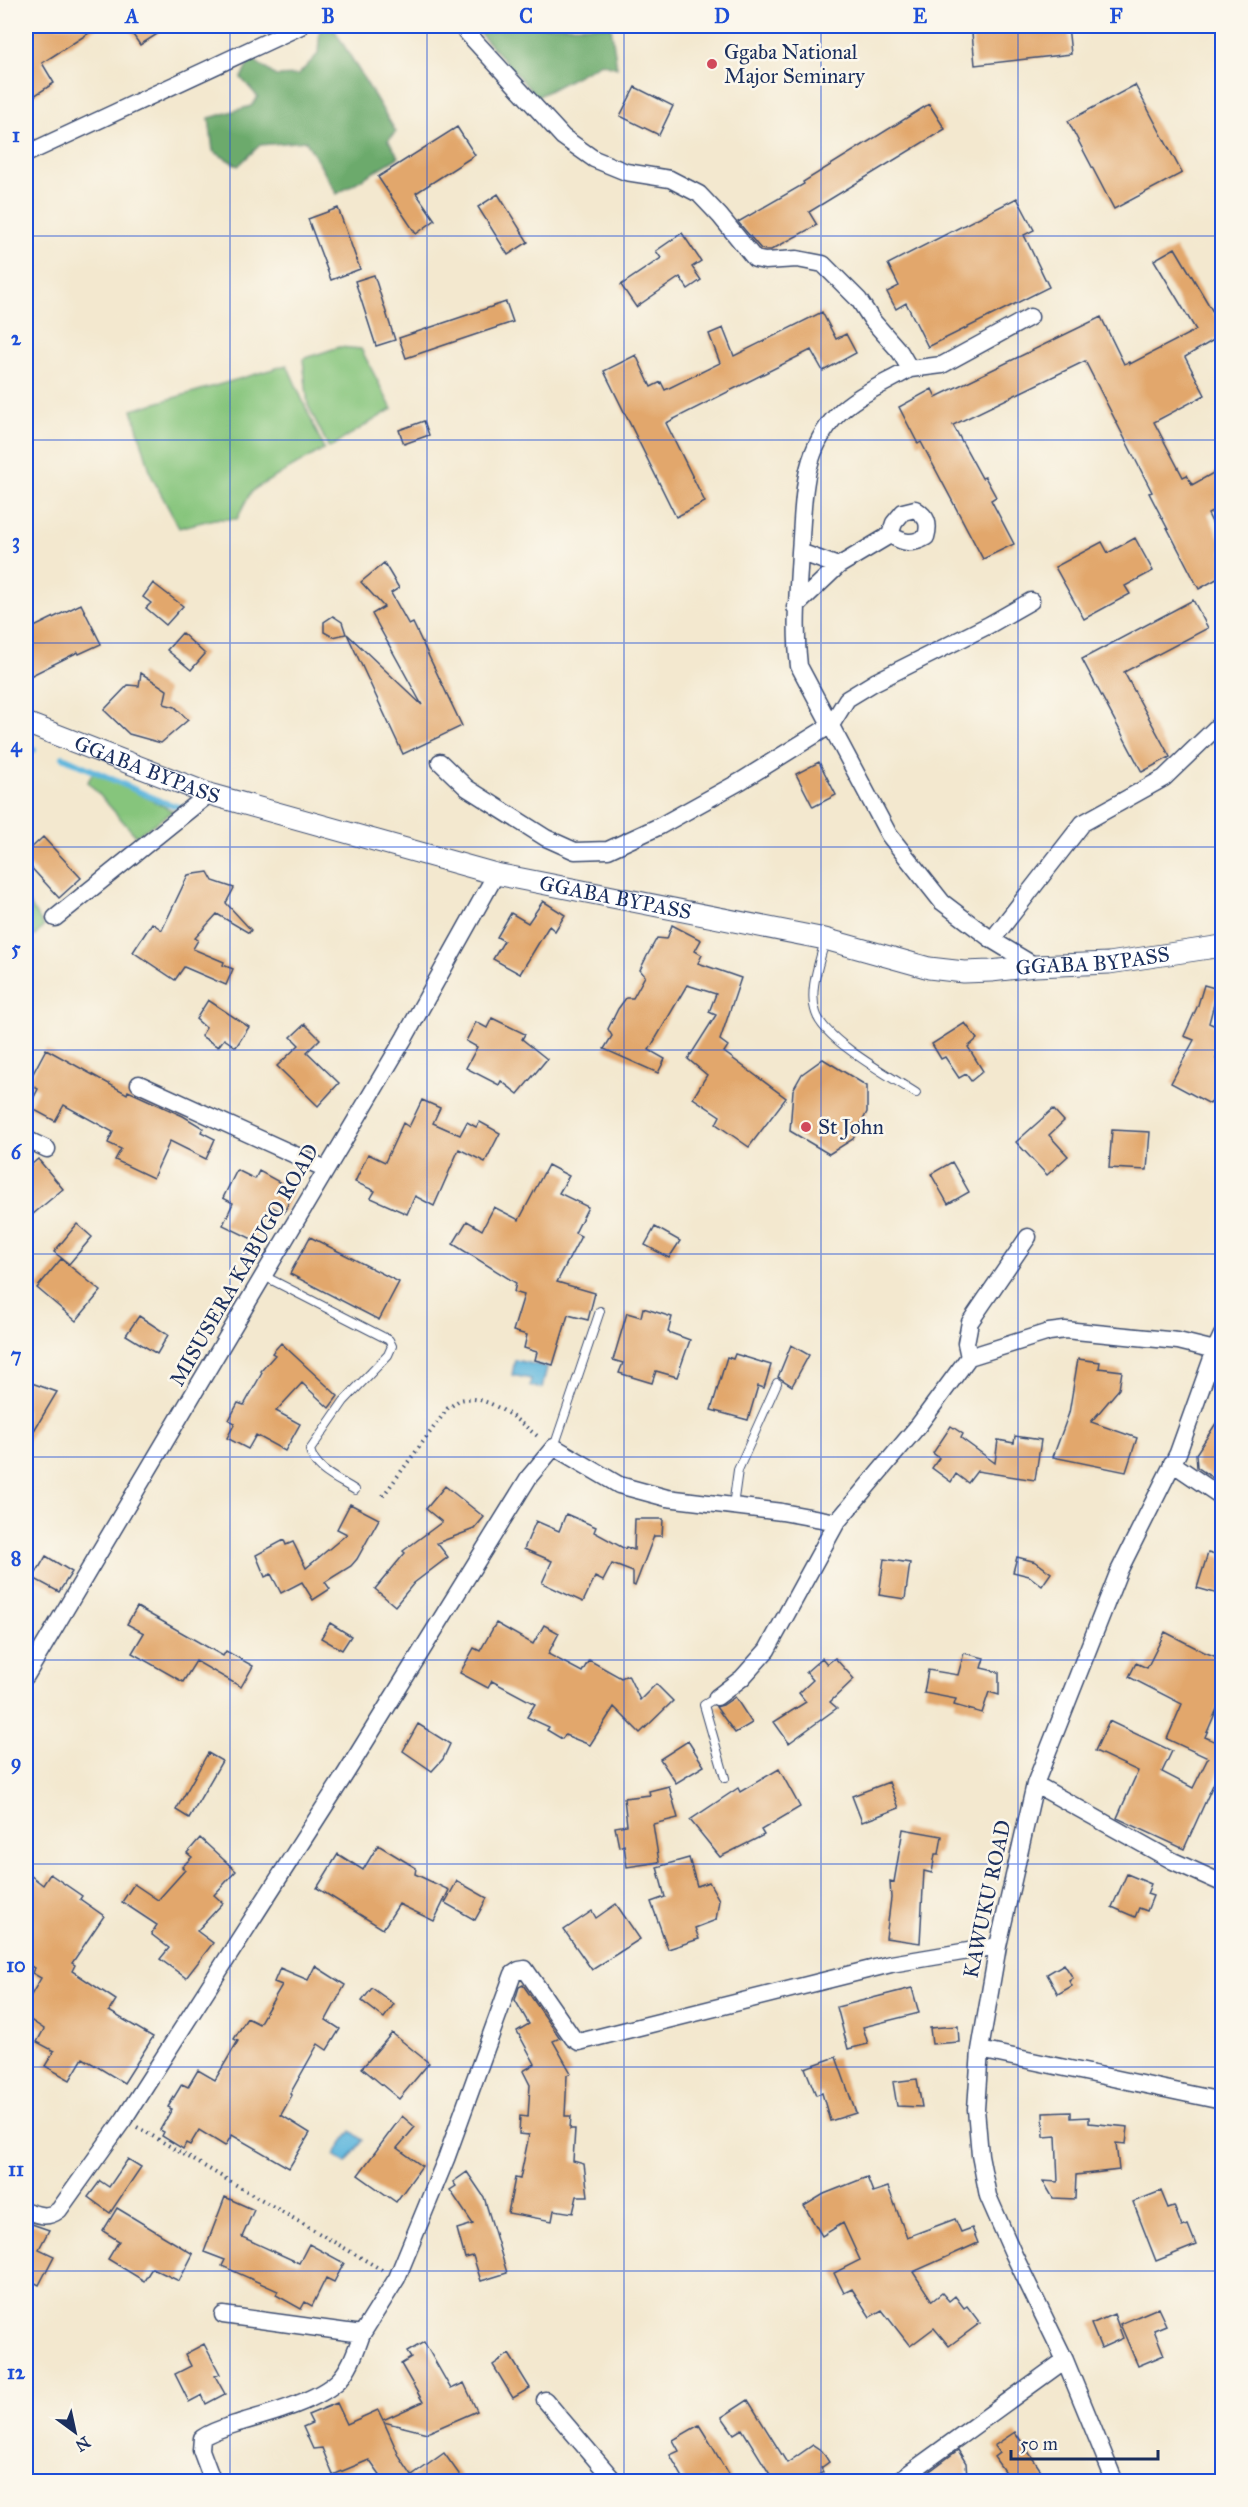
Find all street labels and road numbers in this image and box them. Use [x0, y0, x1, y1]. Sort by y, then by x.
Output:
street label: GGABA BYPASS [70, 730, 223, 809]
street label: GGABA BYPASS [537, 870, 694, 925]
street label: GGABA BYPASS [1014, 941, 1171, 981]
street label: MISUSERA KABUGO ROAD [164, 1139, 324, 1391]
street label: KAWUKU ROAD [958, 1818, 1016, 1980]

